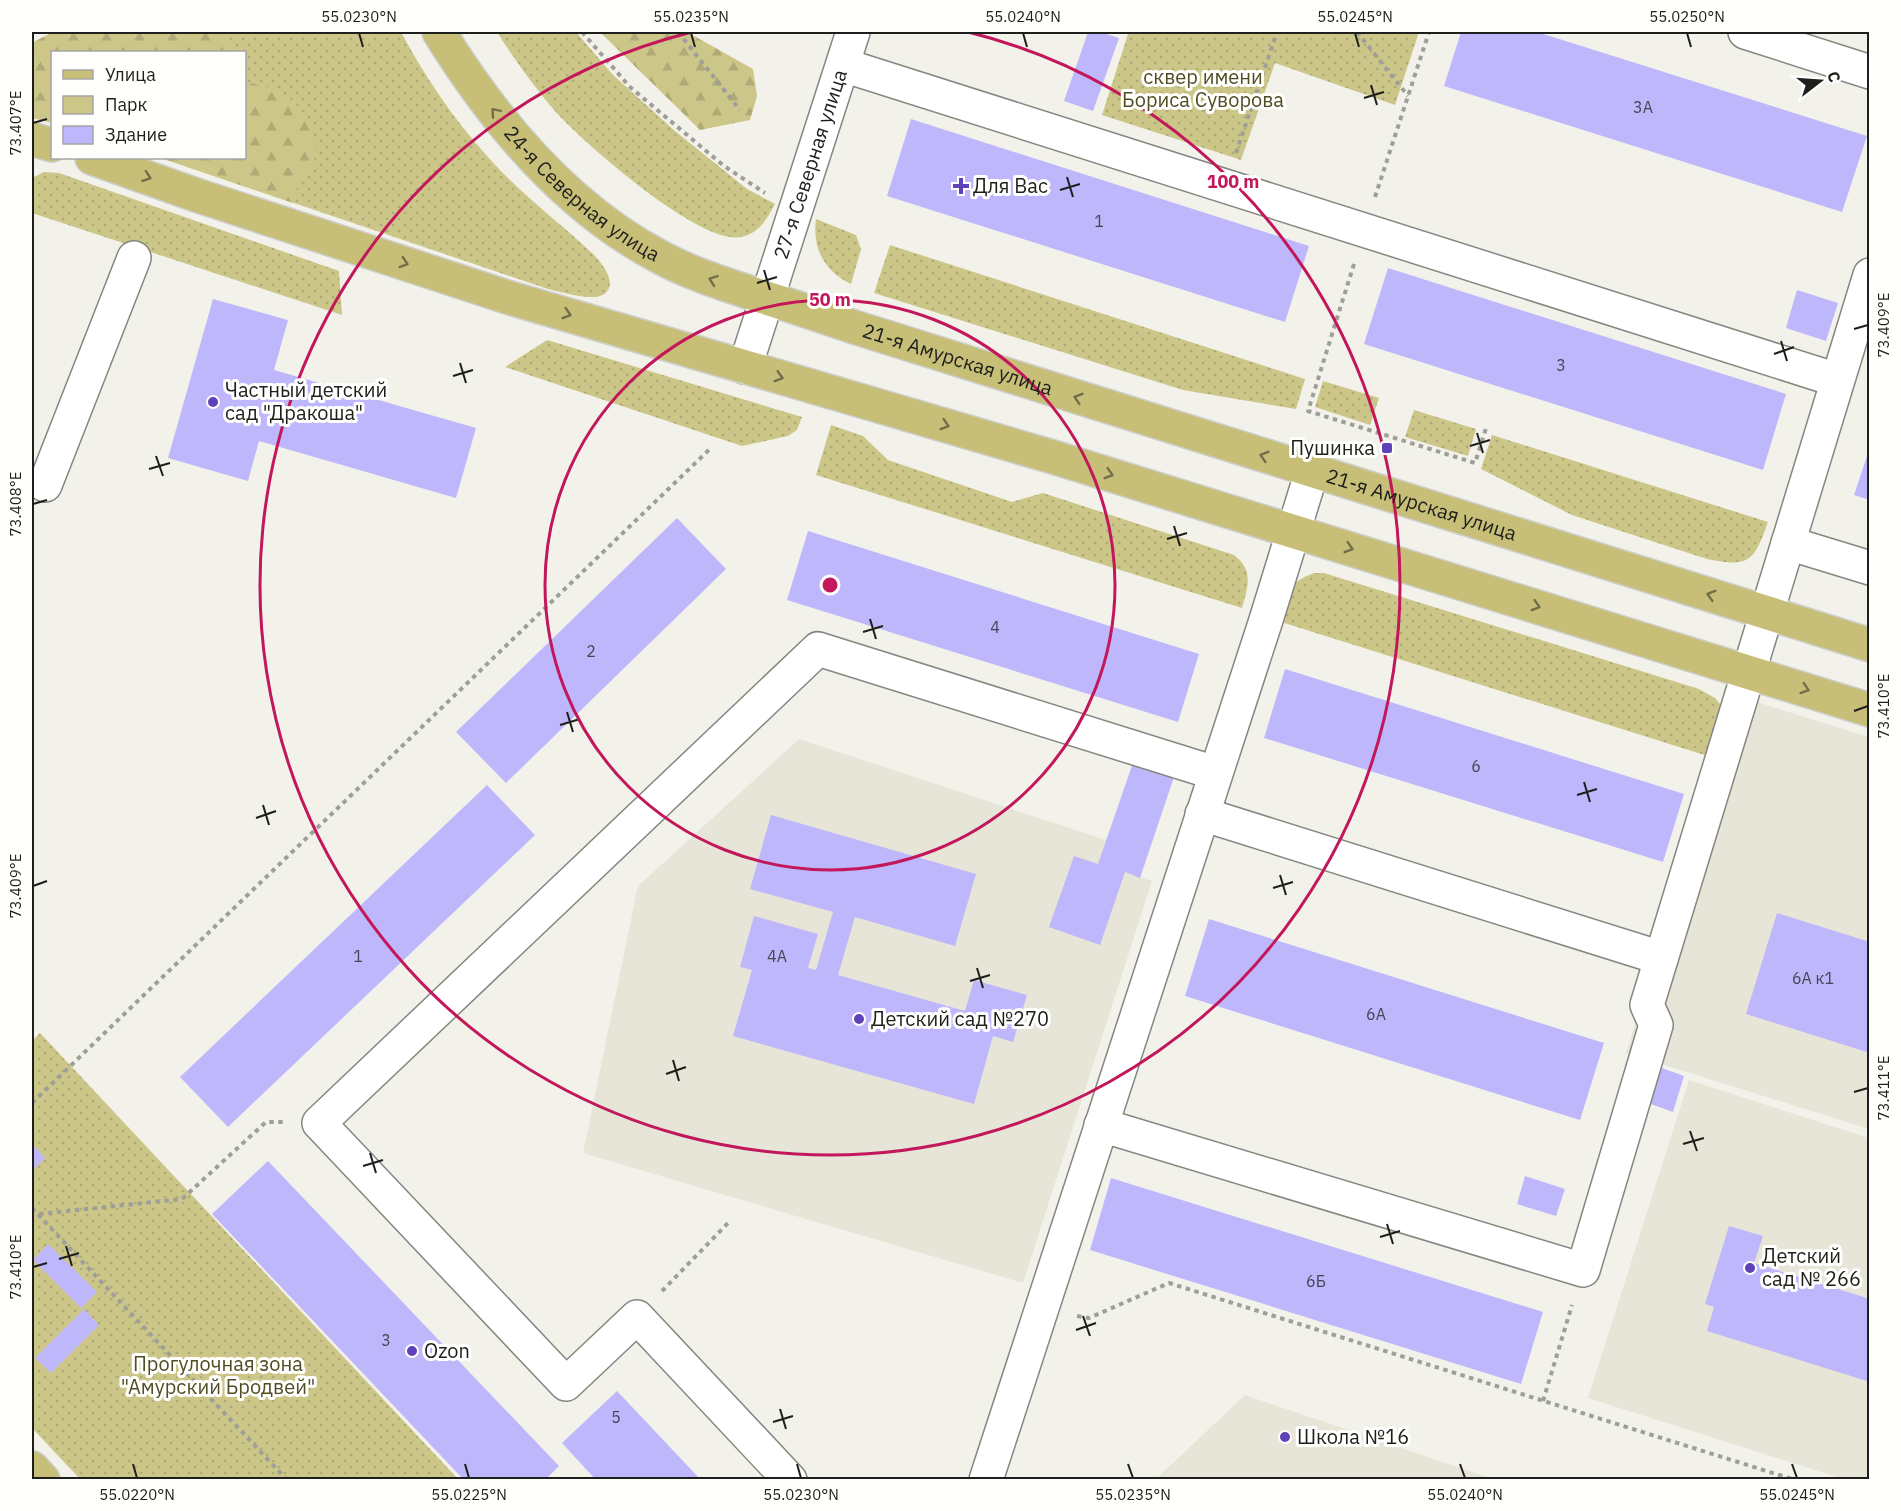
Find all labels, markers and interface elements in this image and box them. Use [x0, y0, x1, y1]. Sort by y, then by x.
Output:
text: 55.0230°N [321, 7, 397, 26]
text: 55.0235°N [653, 7, 729, 26]
text: 55.0240°N [985, 7, 1061, 26]
text: 55.0245°N [1317, 7, 1393, 26]
text: 55.0250°N [1649, 7, 1725, 26]
legend [51, 51, 246, 159]
north arrow [1790, 51, 1850, 111]
text: Улица [105, 63, 156, 86]
park label: сквер имени Бориса Суворова [1122, 63, 1284, 113]
street label: 27-я Северная улица [767, 65, 853, 262]
text: С [1823, 69, 1845, 85]
text: 73.407°E [6, 91, 25, 155]
text: Парк [105, 93, 148, 116]
house number: 3А [1633, 97, 1653, 117]
one-way arrow [491, 108, 502, 119]
street label: 24-я Северная улица [498, 120, 665, 268]
text: Здание [105, 123, 167, 146]
one-way arrow [142, 169, 152, 182]
text: 100 m [1207, 170, 1259, 193]
place label: Для Вас [973, 172, 1048, 199]
marker: Для Вас [954, 179, 968, 193]
house number: 1 [1094, 211, 1104, 231]
one-way arrow [398, 256, 409, 269]
one-way arrow [708, 275, 718, 288]
text: 50 m [809, 288, 851, 311]
text: 73.409°E [1874, 293, 1893, 357]
one-way arrow [561, 307, 571, 320]
street label: 21-я Амурская улица [859, 316, 1057, 402]
house number: 3 [1556, 355, 1566, 375]
one-way arrow [773, 370, 784, 382]
place label: Частный детский сад "Дракоша" [225, 376, 387, 426]
one-way arrow [1073, 392, 1084, 405]
marker: Частный детский сад "Дракоша" [206, 395, 220, 409]
one-way arrow [939, 418, 950, 430]
place label: Пушинка [1290, 434, 1375, 461]
marker: Пушинка [1380, 441, 1394, 455]
one-way arrow [1259, 451, 1270, 463]
street label: 21-я Амурская улица [1323, 462, 1520, 547]
one-way arrow [1103, 467, 1114, 480]
text: 73.408°E [6, 472, 25, 536]
one-way arrow [1343, 541, 1354, 553]
centre of rings [820, 575, 840, 595]
one-way arrow [1706, 590, 1717, 602]
one-way arrow [1530, 598, 1541, 611]
house number: 4 [990, 617, 1000, 637]
house number: 2 [586, 641, 596, 661]
text: 73.410°E [1874, 674, 1893, 738]
one-way arrow [1799, 682, 1810, 694]
house number: 6 [1471, 756, 1481, 776]
text: 73.409°E [6, 854, 25, 918]
house number: 1 [353, 946, 363, 966]
house number: 4А [767, 946, 787, 966]
house number: 6А к1 [1792, 968, 1834, 988]
house number: 6А [1366, 1004, 1386, 1024]
place label: Детский сад №270 [871, 1005, 1049, 1032]
marker: Детский сад №270 [852, 1012, 866, 1026]
text: 73.411°E [1874, 1056, 1893, 1120]
text: 73.410°E [6, 1235, 25, 1299]
place label: Детский сад № 266 [1762, 1242, 1861, 1292]
marker: Детский сад № 266 [1743, 1261, 1757, 1275]
house number: 6Б [1306, 1271, 1326, 1291]
house number: 3 [381, 1330, 391, 1350]
place label: Ozon [424, 1337, 470, 1364]
marker: Ozon [405, 1344, 419, 1358]
park label: Прогулочная зона "Амурский Бродвей" [121, 1350, 315, 1400]
house number: 5 [611, 1407, 621, 1427]
place label: Школа №16 [1297, 1423, 1409, 1450]
marker: Школа №16 [1278, 1430, 1292, 1444]
text: 55.0220°N [99, 1485, 175, 1504]
text: 55.0225°N [431, 1485, 507, 1504]
text: 55.0230°N [763, 1485, 839, 1504]
text: 55.0235°N [1095, 1485, 1171, 1504]
text: 55.0240°N [1427, 1485, 1503, 1504]
text: 55.0245°N [1759, 1485, 1835, 1504]

